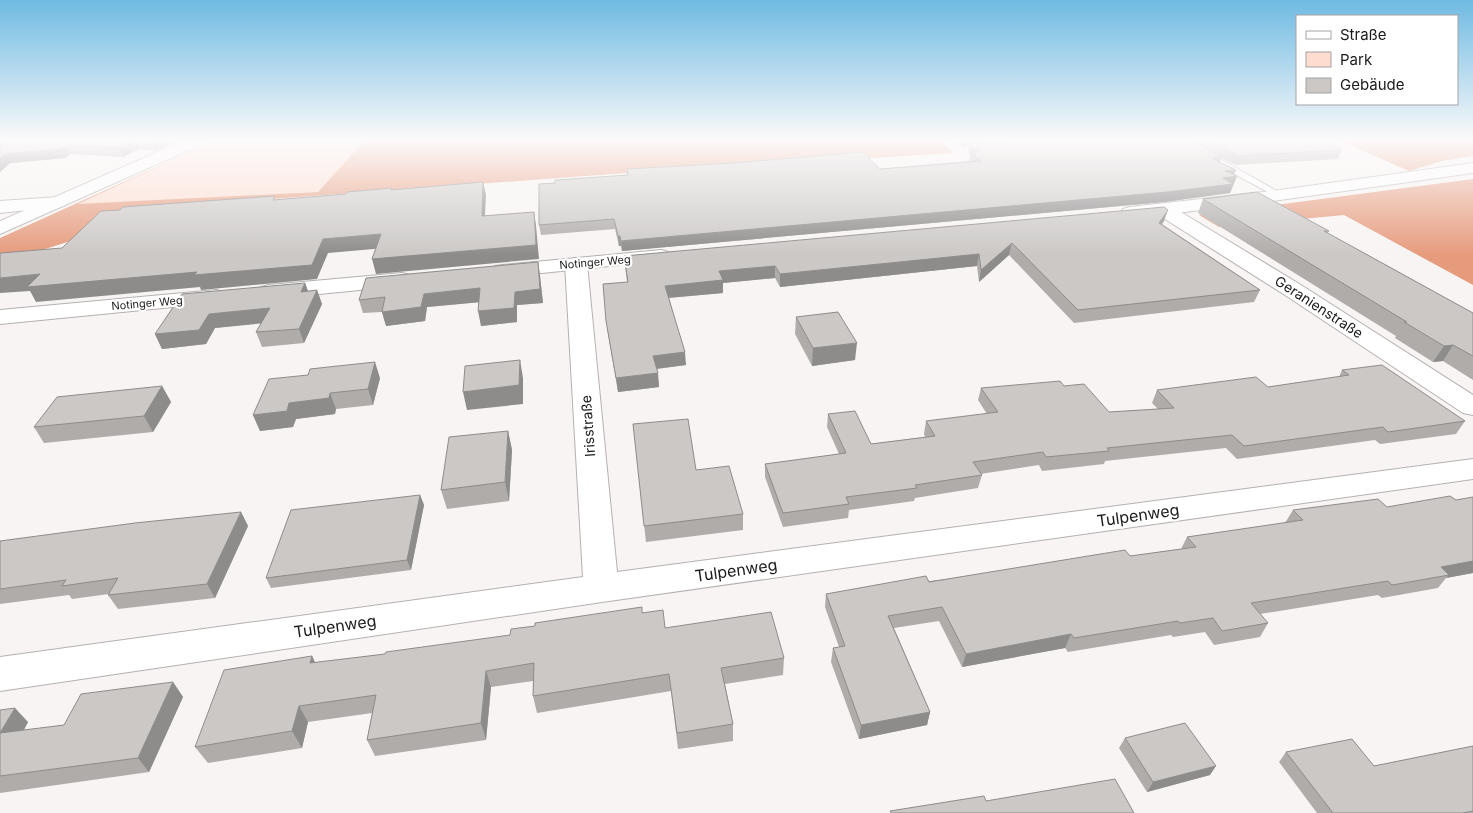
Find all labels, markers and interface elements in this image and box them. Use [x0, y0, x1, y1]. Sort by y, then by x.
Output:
legend [1296, 15, 1458, 105]
text: Straße [1340, 25, 1387, 44]
text: Park [1340, 50, 1373, 69]
text: Gebäude [1340, 75, 1405, 94]
street label: Notinger Weg [559, 252, 631, 272]
street label: Geranienstraße [1272, 272, 1367, 341]
street label: Notinger Weg [111, 293, 183, 313]
street label: Irisstraße [577, 395, 598, 458]
street label: Tulpenweg [1096, 499, 1180, 531]
street label: Tulpenweg [694, 554, 778, 586]
street label: Tulpenweg [293, 610, 377, 642]

